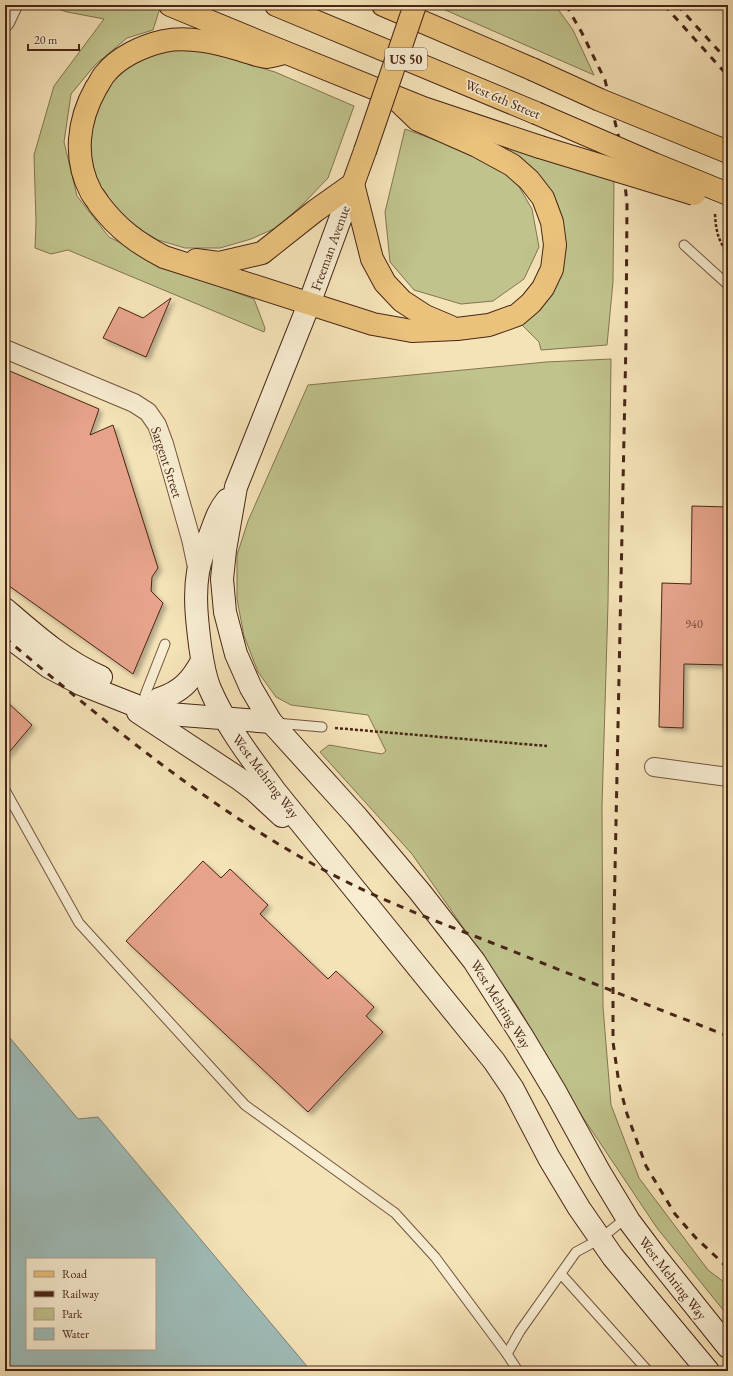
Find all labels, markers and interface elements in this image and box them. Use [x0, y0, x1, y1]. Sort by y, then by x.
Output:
scale bar [28, 26, 79, 52]
text: 20 m [34, 32, 58, 48]
road number: US 50 [385, 48, 427, 70]
street label: West 6th Street [462, 75, 544, 123]
street label: Freeman Avenue [306, 202, 354, 293]
street label: Sargent Street [147, 424, 187, 500]
house number: 940 [685, 616, 703, 632]
street label: West Mehring Way [228, 730, 304, 822]
street label: West Mehring Way [467, 956, 536, 1052]
street label: West Mehring Way [635, 1233, 712, 1324]
legend [26, 1258, 156, 1350]
text: Road [62, 1266, 88, 1282]
text: Railway [62, 1286, 100, 1302]
text: Park [62, 1306, 83, 1322]
text: Water [62, 1326, 89, 1342]

